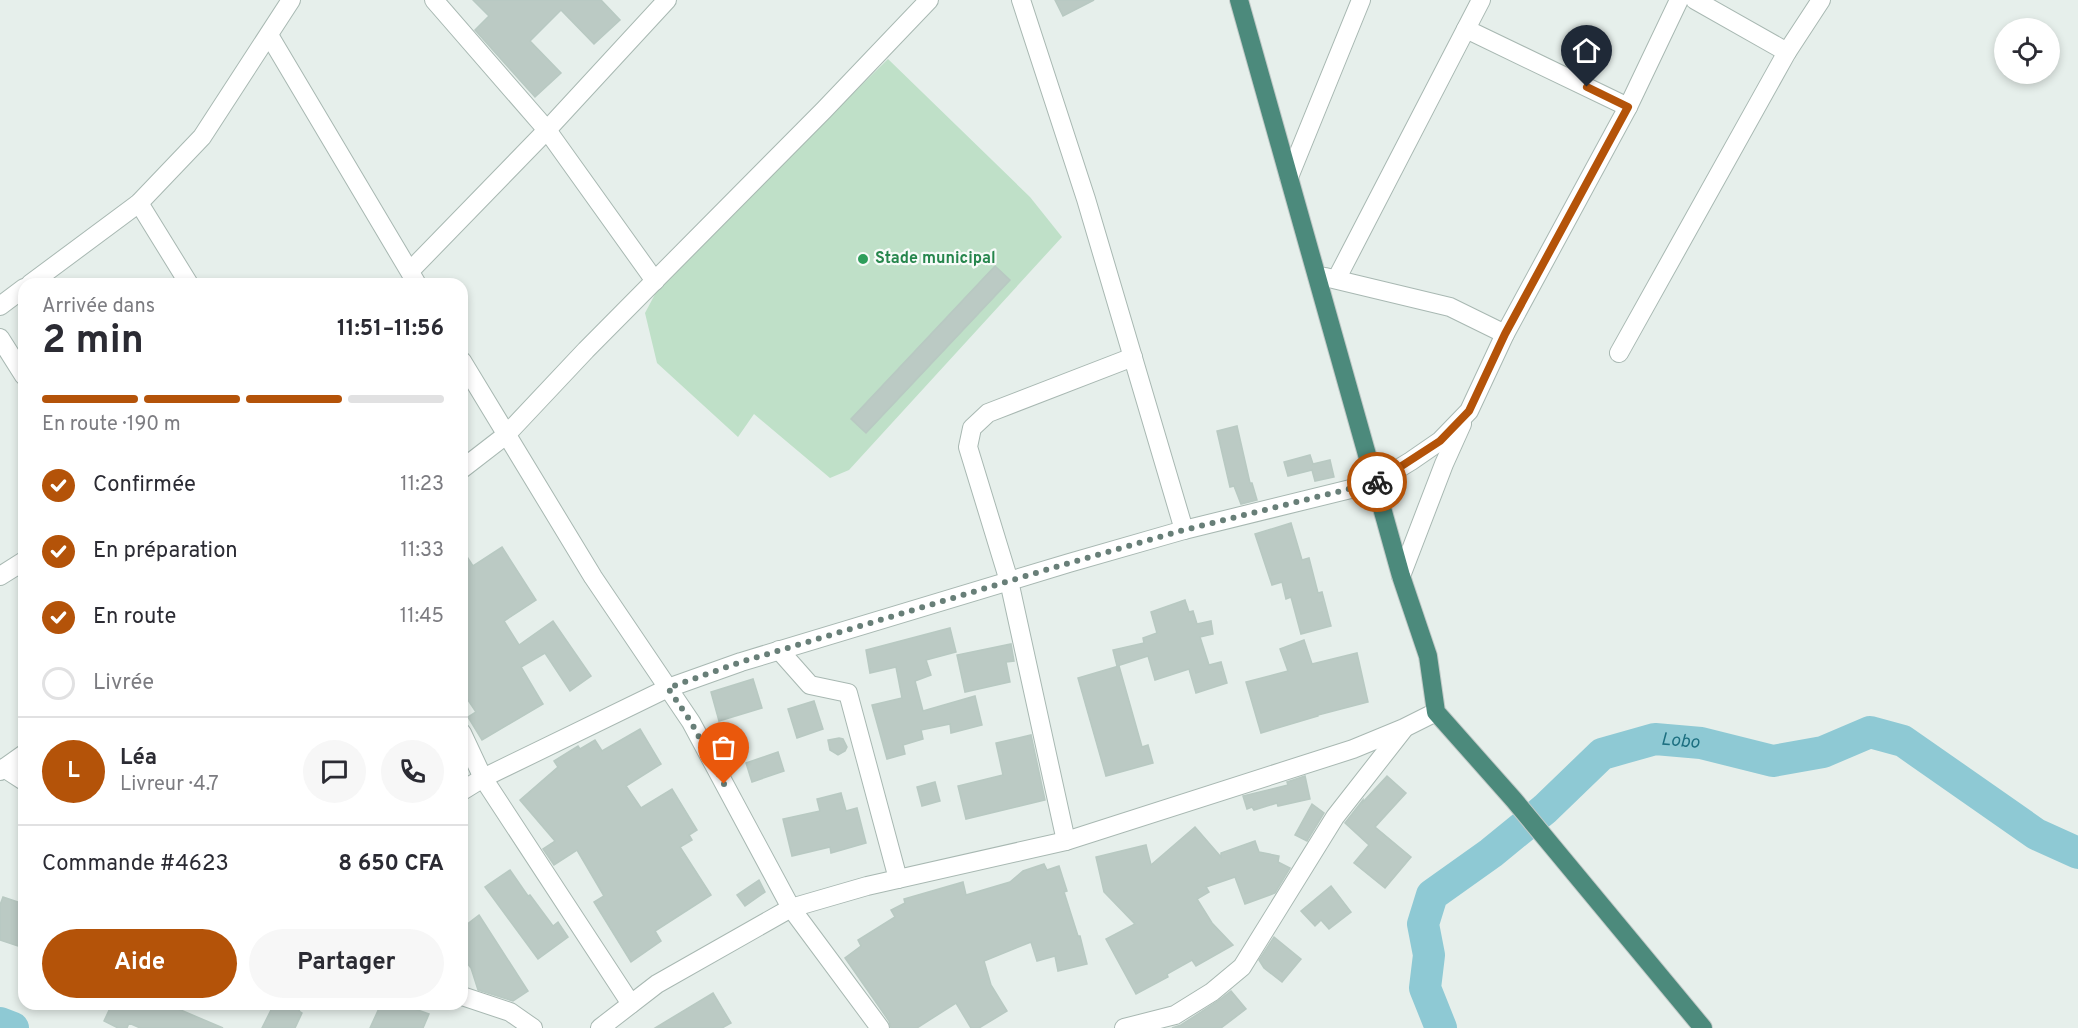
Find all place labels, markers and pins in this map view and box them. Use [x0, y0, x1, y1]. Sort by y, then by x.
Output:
pin [1561, 25, 1612, 87]
place label: Stade municipal [875, 249, 996, 269]
marker: Stade municipal [856, 252, 870, 266]
pin [698, 722, 749, 784]

